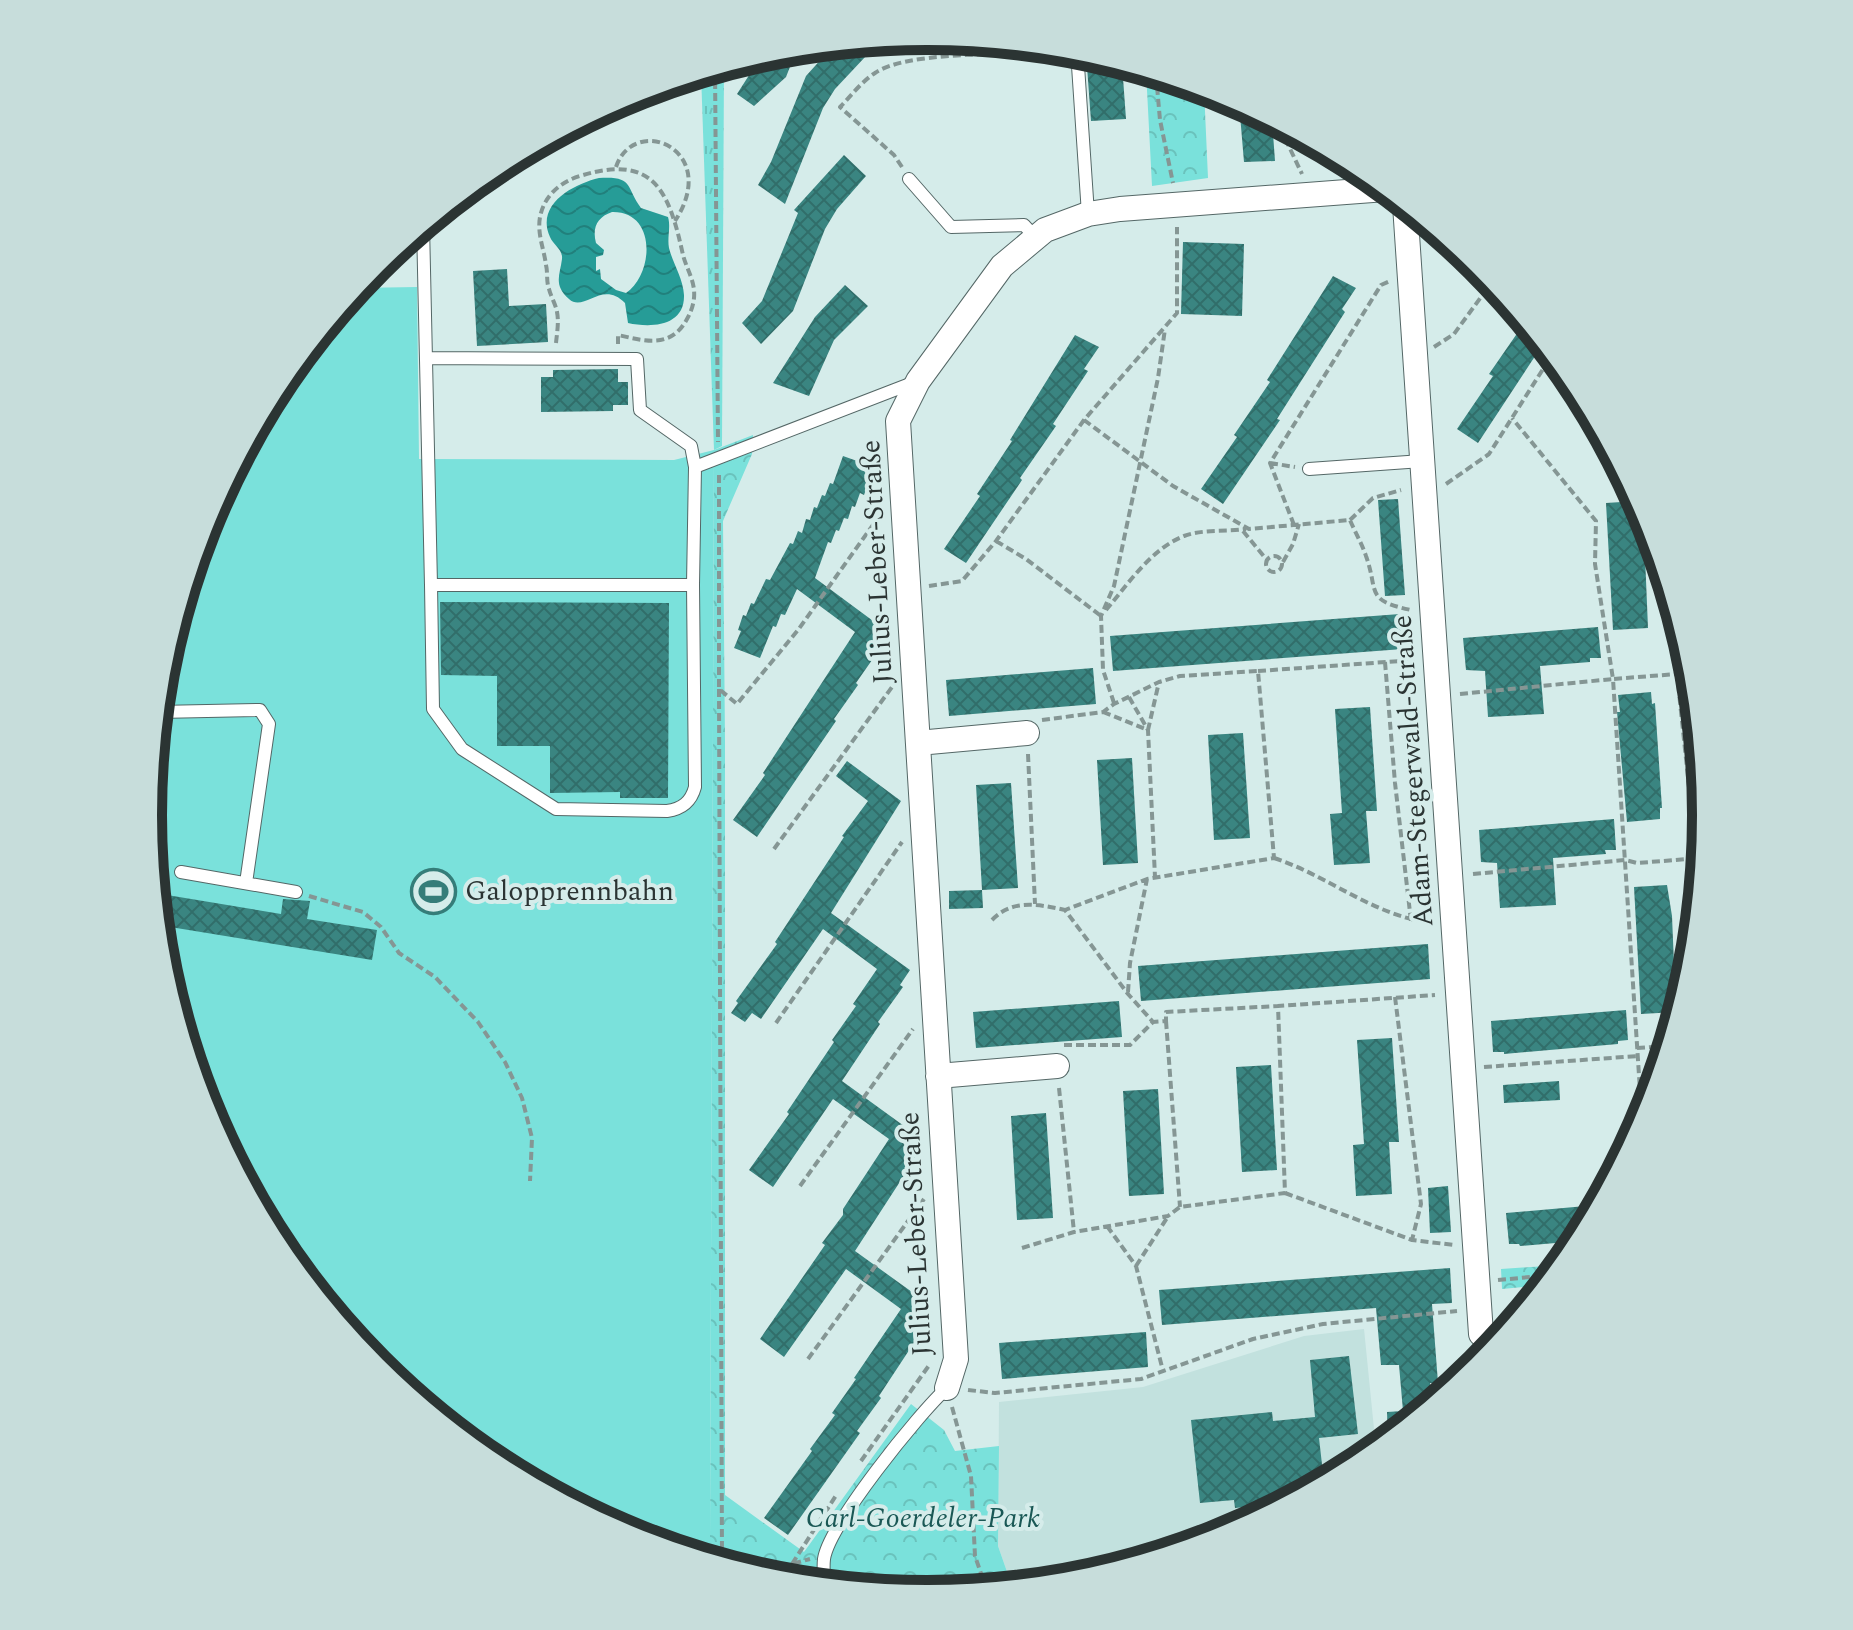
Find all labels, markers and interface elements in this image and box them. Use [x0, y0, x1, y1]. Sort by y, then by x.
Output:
street label: Julius-Leber-Straße [849, 439, 905, 685]
street label: Adam-Stegerwald-Straße [1381, 614, 1445, 928]
sports icon: Galopprennbahn [410, 867, 458, 915]
place label: Galopprennbahn [465, 870, 674, 913]
street label: Julius-Leber-Straße [888, 1111, 944, 1357]
park label: Carl-Goerdeler-Park [806, 1497, 1040, 1540]

